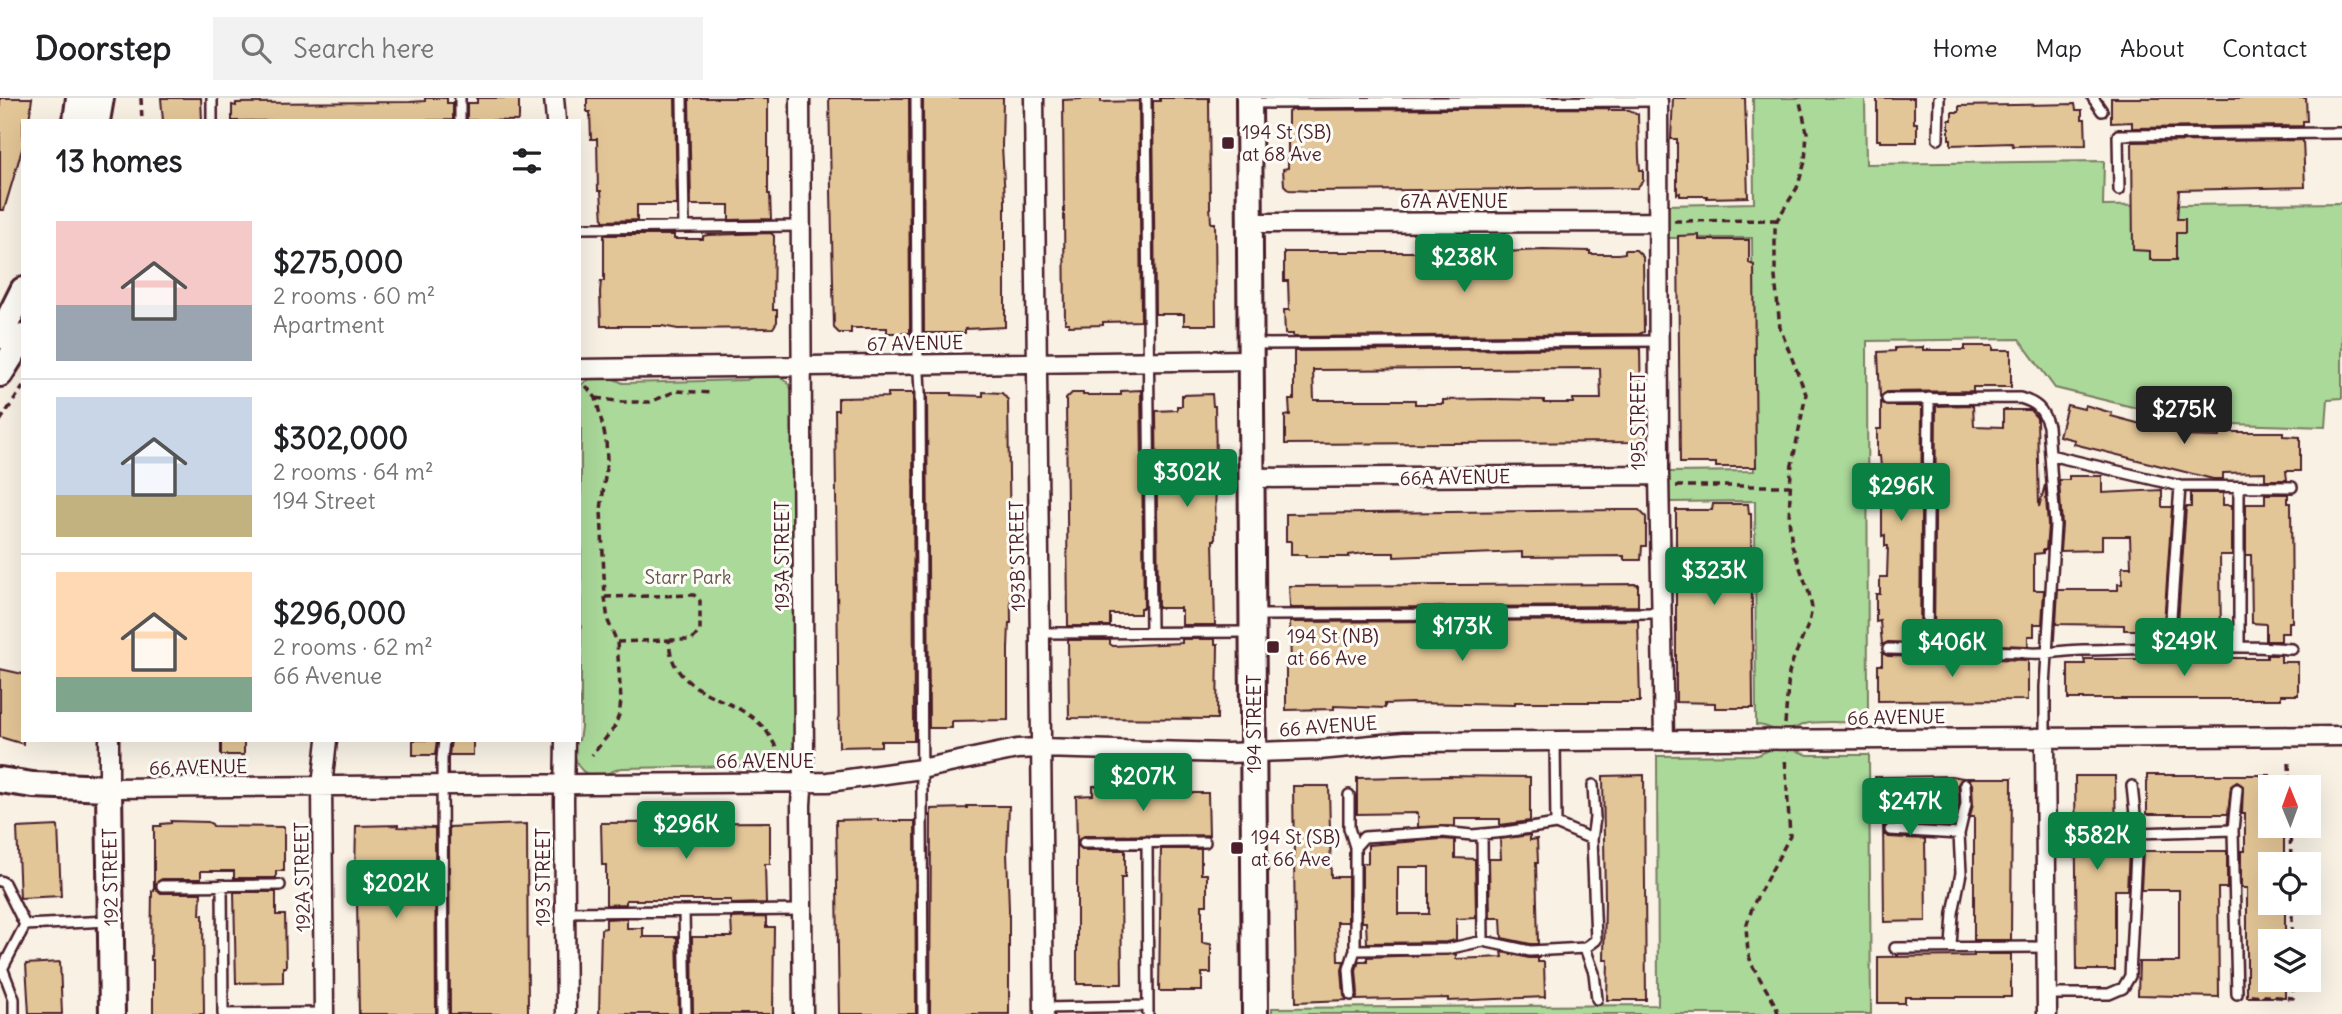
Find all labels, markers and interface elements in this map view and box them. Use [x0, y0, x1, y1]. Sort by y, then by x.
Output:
search box [213, 17, 703, 80]
text: Doorstep [35, 27, 171, 69]
icon: search [237, 29, 275, 67]
text: Search here [293, 32, 434, 65]
text: Home [1933, 33, 1997, 63]
text: Map [2035, 33, 2082, 63]
text: About [2120, 33, 2184, 63]
text: Contact [2222, 33, 2307, 63]
place label: 194 St (SB) at 68 Ave [1242, 120, 1331, 166]
marker: 194 St (SB) at 68 Ave [1220, 135, 1236, 151]
text: 13 homes [56, 142, 182, 180]
icon: filters [508, 142, 546, 180]
street label: 67A AVENUE [1400, 189, 1508, 213]
pin: $238K [1415, 234, 1513, 294]
text: $238K [1431, 242, 1497, 271]
text: $275,000 [273, 243, 404, 281]
icon: home [112, 249, 196, 333]
text: 2 rooms · 60 m² [273, 281, 435, 310]
text: Apartment [273, 310, 385, 339]
street label: 67 AVENUE [866, 330, 964, 356]
street label: 195 STREET [1626, 372, 1650, 470]
pin: $275K [2135, 386, 2233, 446]
text: $275K [2152, 394, 2216, 423]
text: $302,000 [273, 419, 408, 457]
icon: home [112, 425, 196, 509]
pin: $302K [1138, 450, 1236, 509]
text: 2 rooms · 64 m² [273, 457, 434, 486]
text: $302K [1153, 457, 1221, 486]
street label: 66A AVENUE [1400, 464, 1510, 490]
pin: $296K [1852, 464, 1950, 523]
text: $296K [1868, 471, 1934, 500]
text: 194 Street [273, 486, 376, 515]
street label: 193B STREET [1004, 500, 1030, 612]
street label: 193A STREET [770, 501, 794, 611]
pin: $323K [1665, 547, 1763, 607]
text: $323K [1681, 555, 1747, 584]
park label: Starr Park [645, 565, 732, 589]
text: $296,000 [273, 594, 406, 632]
icon: home [112, 600, 196, 684]
pin: $173K [1413, 603, 1511, 663]
text: $173K [1432, 611, 1492, 640]
pin: $249K [2135, 618, 2233, 678]
pin: $406K [1903, 620, 2001, 679]
place label: 194 St (NB) at 66 Ave [1287, 624, 1379, 670]
text: $249K [2151, 626, 2217, 655]
text: $406K [1918, 627, 1986, 656]
text: 2 rooms · 62 m² [273, 632, 433, 661]
marker: 194 St (NB) at 66 Ave [1265, 639, 1281, 655]
text: 66 Avenue [273, 661, 382, 690]
street label: 194 STREET [1242, 675, 1266, 773]
street label: 66 AVENUE [1847, 704, 1945, 730]
street label: 66 AVENUE [1278, 711, 1378, 741]
street label: 66 AVENUE [716, 749, 814, 773]
street label: 66 AVENUE [149, 754, 247, 780]
pin: $207K [1094, 754, 1192, 813]
text: $207K [1110, 761, 1176, 790]
north arrow [2258, 775, 2320, 838]
map controls [2258, 775, 2321, 992]
pin: $247K [1861, 778, 1959, 838]
text: $247K [1878, 786, 1942, 815]
pin: $296K [637, 802, 735, 861]
text: $296K [653, 809, 719, 838]
pin: $582K [2048, 812, 2146, 872]
text: $582K [2064, 820, 2130, 849]
street label: 192A STREET [289, 822, 315, 932]
place label: 194 St (SB) at 66 Ave [1251, 825, 1340, 871]
street label: 192 STREET [97, 828, 123, 926]
street label: 193 STREET [531, 828, 555, 926]
marker: 194 St (SB) at 66 Ave [1229, 840, 1245, 856]
button: locate [2258, 852, 2321, 915]
pin: $202K [347, 860, 445, 920]
text: $202K [362, 868, 430, 897]
button: layers [2258, 929, 2321, 992]

